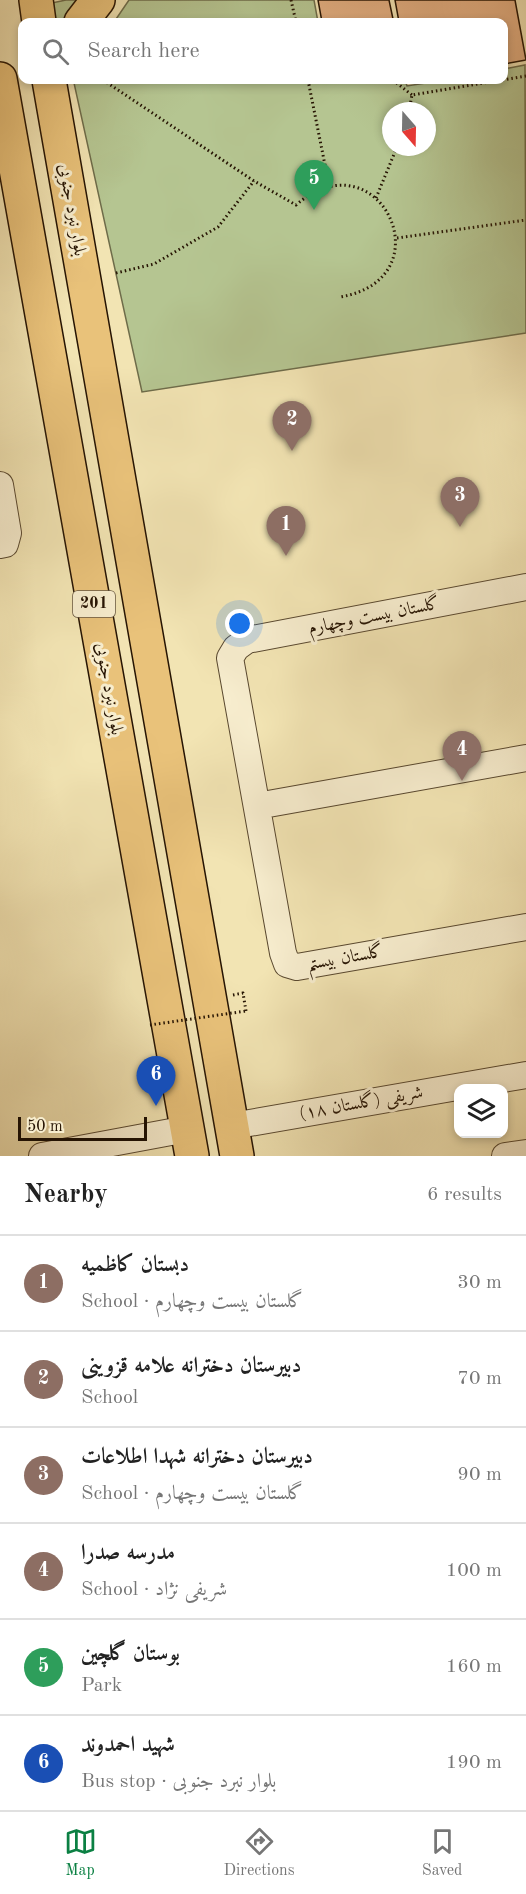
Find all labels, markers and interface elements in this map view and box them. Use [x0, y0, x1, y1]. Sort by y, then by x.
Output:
search box [18, 18, 508, 84]
icon: search [39, 35, 72, 68]
text: Search here [87, 40, 200, 62]
north arrow [382, 102, 436, 156]
pin: 5 [294, 160, 334, 210]
street label: بلوار نبرد جنوبی [52, 162, 89, 258]
pin: 2 [272, 402, 312, 451]
pin: 3 [440, 478, 480, 527]
pin: 1 [266, 506, 306, 556]
road number: 201 [73, 591, 115, 617]
street label: گلستان بیست وچهارم [306, 592, 442, 643]
your location [225, 609, 254, 638]
street label: بلوار نبرد جنوبی [89, 641, 126, 737]
pin: 4 [442, 732, 482, 781]
street label: گلستان بیستم [305, 939, 386, 981]
pin: 6 [136, 1056, 176, 1106]
street label: شریفی (گلستان ۱۸) [297, 1080, 425, 1126]
map controls [454, 1084, 508, 1138]
button: layers [454, 1084, 508, 1138]
scale bar [18, 1114, 147, 1142]
text: 50 m [27, 1119, 63, 1135]
text: Nearby [24, 1182, 108, 1208]
text: 6 results [427, 1185, 502, 1205]
text: دبستان کاظمیه [81, 1254, 189, 1276]
text: 1 [38, 1273, 49, 1293]
text: 30 m [457, 1273, 502, 1293]
text: School · گلستان بیست وچهارم [81, 1292, 303, 1312]
text: دبیرستان دخترانه علامه قزوینی [81, 1355, 301, 1377]
text: 2 [38, 1369, 49, 1389]
text: 70 m [457, 1369, 502, 1389]
text: School [81, 1388, 138, 1408]
text: دبیرستان دخترانه شهدا اطلاعات [81, 1446, 313, 1468]
text: 3 [38, 1465, 49, 1485]
text: 90 m [457, 1465, 502, 1485]
text: School · گلستان بیست وچهارم [81, 1484, 303, 1504]
text: مدرسه صدرا [81, 1542, 175, 1564]
text: 4 [38, 1561, 49, 1581]
text: 100 m [446, 1561, 502, 1581]
text: School · شریفی نژاد [81, 1580, 227, 1600]
text: بوستان گلچین [81, 1643, 180, 1665]
text: 5 [38, 1657, 49, 1677]
text: 160 m [446, 1657, 502, 1677]
text: Park [81, 1676, 122, 1696]
text: شهید احمدوند [81, 1734, 175, 1756]
text: 6 [38, 1753, 49, 1773]
text: 190 m [446, 1753, 502, 1773]
text: Bus stop · بلوار نبرد جنوبی [81, 1772, 276, 1792]
tab: Map [64, 1825, 97, 1881]
tab: Directions [224, 1825, 295, 1881]
tab: Saved [422, 1825, 462, 1881]

